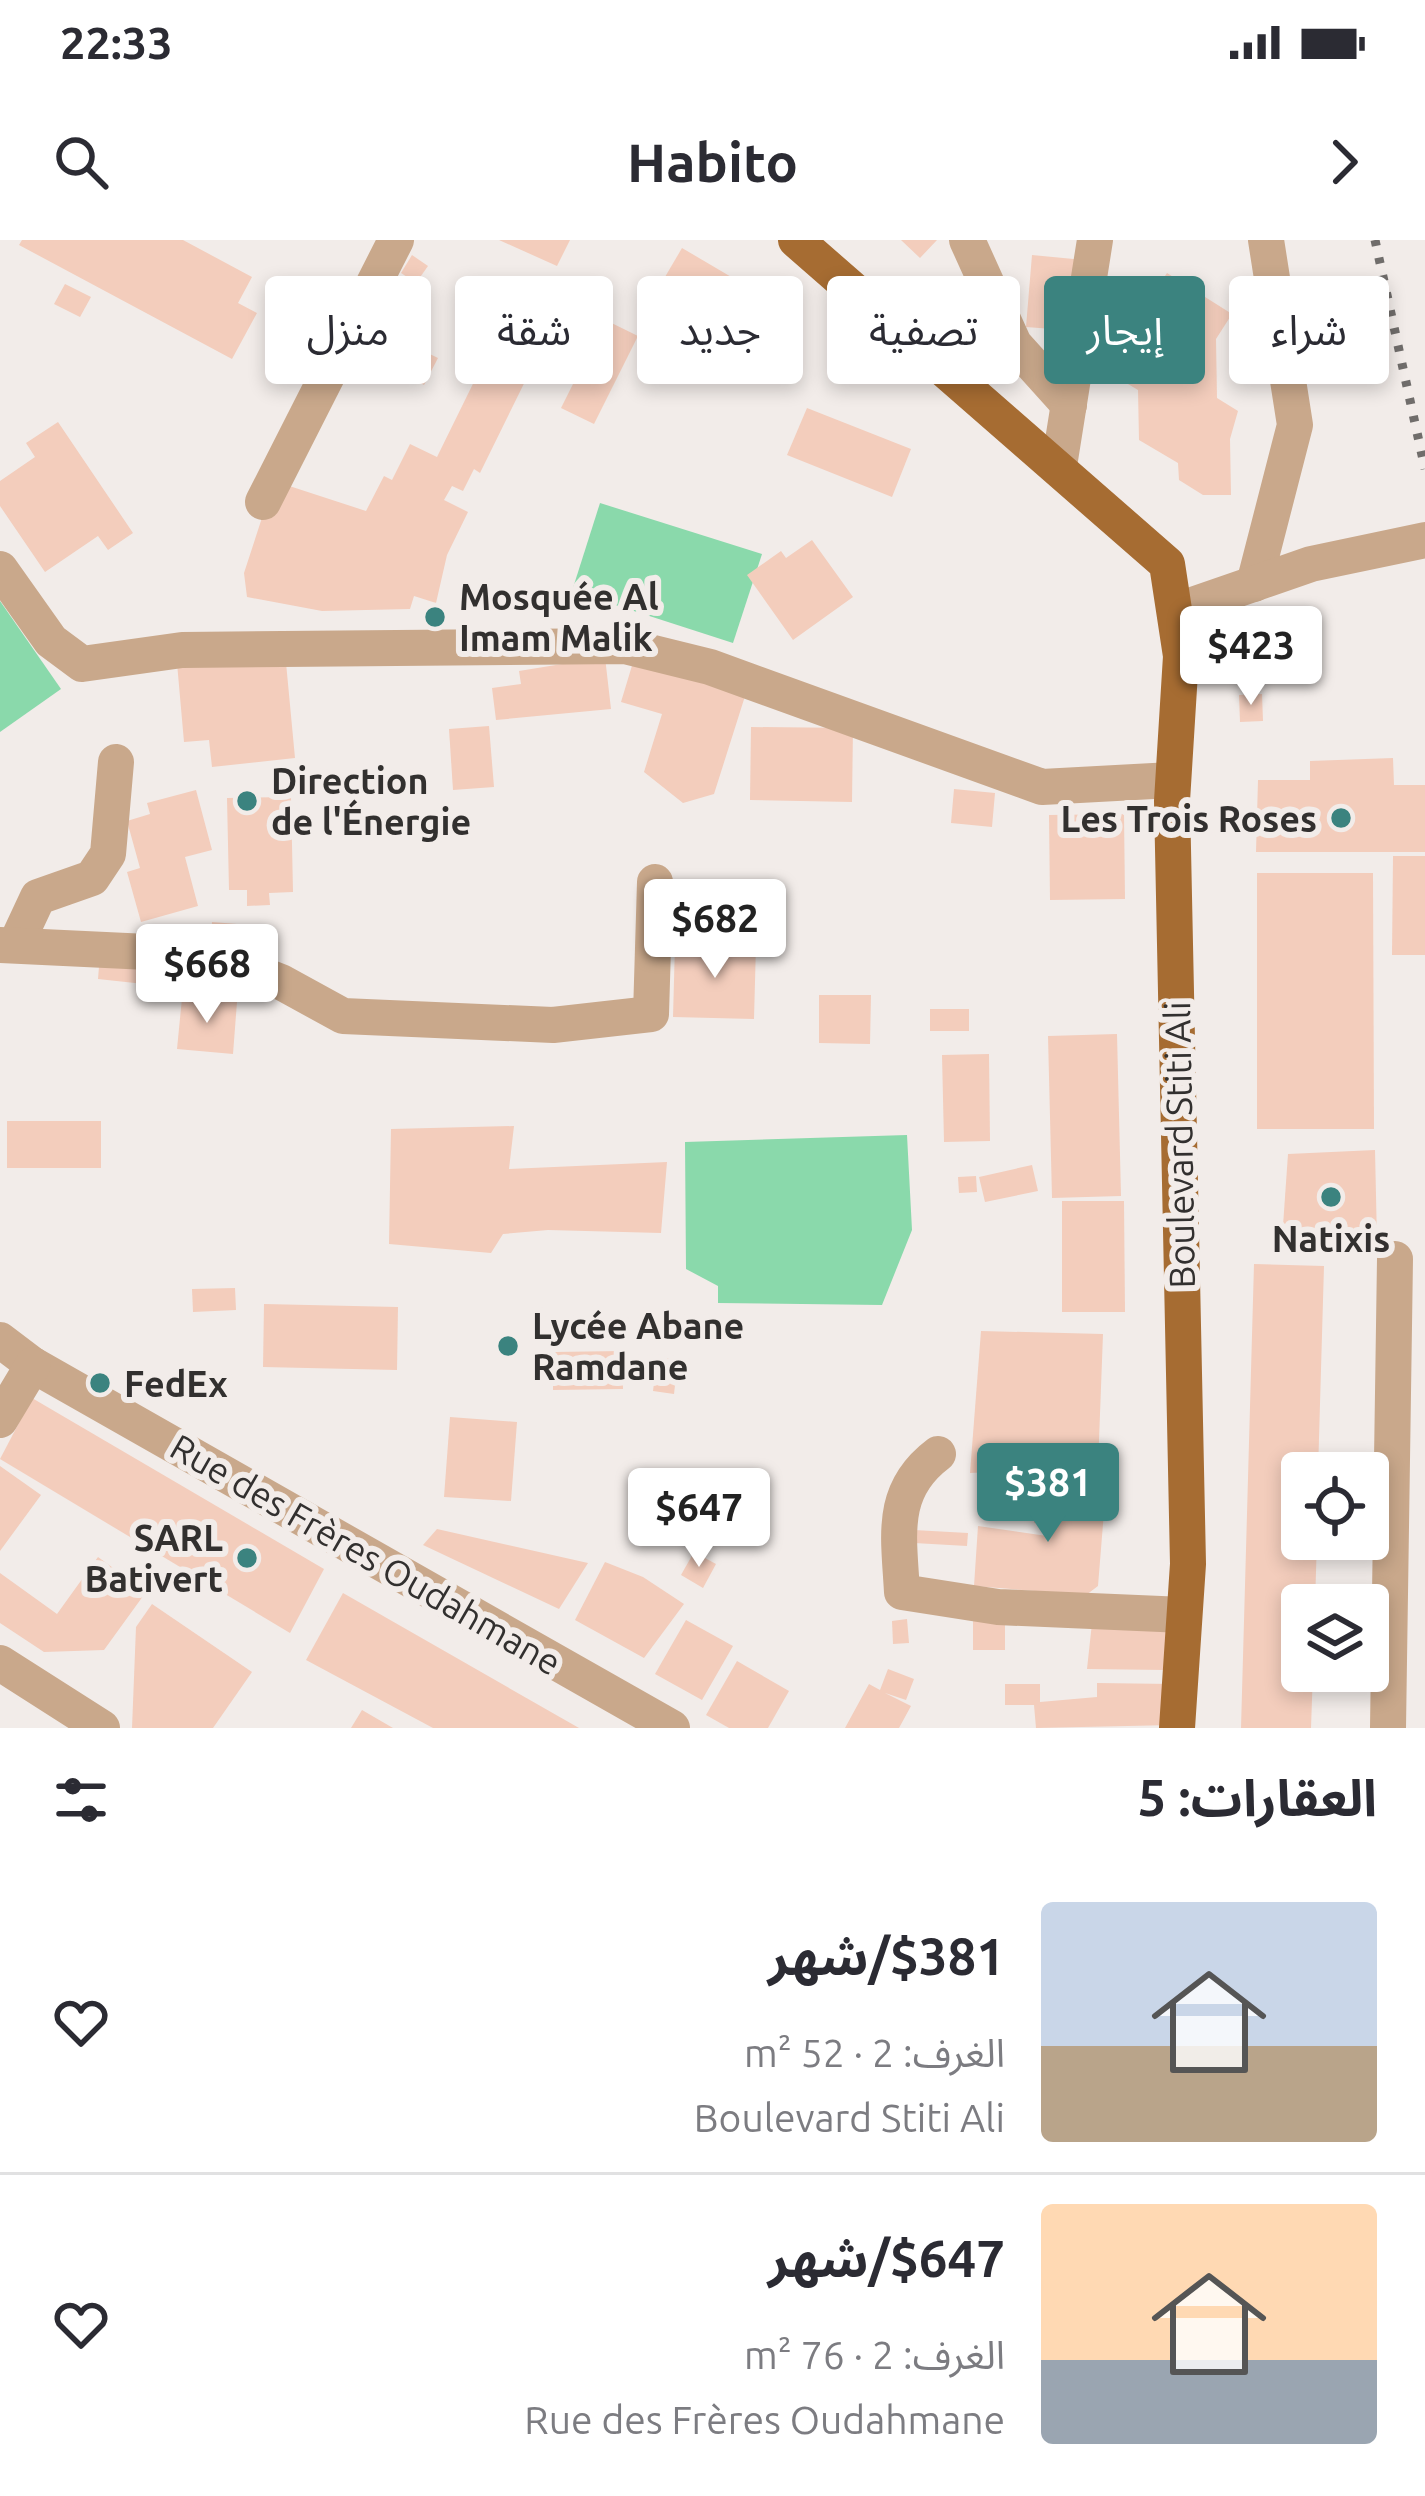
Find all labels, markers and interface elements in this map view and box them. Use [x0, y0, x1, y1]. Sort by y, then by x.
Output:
text: 22:33 [60, 17, 173, 68]
icon: search [48, 129, 114, 195]
icon: forward [1311, 129, 1377, 195]
text: Habito [627, 132, 798, 192]
chip: منزل [265, 276, 431, 384]
chip: شقة [455, 276, 613, 384]
chip: جديد [637, 276, 803, 384]
chip: تصفية [827, 276, 1020, 384]
chip: إيجار [1044, 276, 1205, 384]
chip: شراء [1229, 276, 1389, 384]
place label: Mosquée Al Imam Malik [459, 576, 659, 658]
marker: Mosquée Al Imam Malik [422, 604, 448, 630]
pin: $423 [1180, 606, 1322, 708]
text: $423 [1207, 623, 1295, 666]
place label: Direction de l'Énergie [271, 760, 471, 842]
marker: Direction de l'Énergie [234, 788, 260, 814]
place label: Les Trois Roses [1060, 798, 1317, 839]
marker: Les Trois Roses [1328, 805, 1354, 831]
pin: $682 [644, 879, 786, 981]
text: $682 [671, 896, 759, 939]
pin: $668 [136, 924, 278, 1026]
text: $668 [163, 941, 251, 984]
street label: Boulevard Stiti Ali [1156, 1001, 1202, 1289]
marker: Natixis [1318, 1184, 1344, 1210]
place label: Natixis [1272, 1218, 1390, 1259]
place label: Lycée Abane Ramdane [532, 1305, 744, 1387]
marker: Lycée Abane Ramdane [495, 1333, 521, 1359]
place label: FedEx [124, 1363, 228, 1404]
marker: FedEx [87, 1370, 113, 1396]
street label: Rue des Frères Oudahmane [164, 1425, 568, 1683]
pin: $381 [977, 1443, 1119, 1545]
map controls [1281, 1452, 1389, 1692]
button: locate [1281, 1452, 1389, 1560]
text: $381 [1004, 1460, 1092, 1503]
pin: $647 [628, 1468, 770, 1570]
text: $647 [655, 1485, 743, 1528]
place label: SARL Bativert [85, 1517, 223, 1599]
marker: SARL Bativert [234, 1545, 260, 1571]
button: layers [1281, 1584, 1389, 1692]
icon: filters [48, 1767, 114, 1833]
text: العقارات: 5 [1137, 1768, 1377, 1826]
text: $381/شهر [768, 1927, 1005, 1985]
icon: home [1137, 1950, 1281, 2094]
icon: heart [48, 1989, 114, 2055]
text: الغرف: 2 · 52 m² [744, 2031, 1005, 2074]
text: Boulevard Stiti Ali [694, 2096, 1005, 2139]
text: $647/شهر [768, 2229, 1005, 2287]
icon: home [1137, 2252, 1281, 2396]
icon: heart [48, 2291, 114, 2357]
text: الغرف: 2 · 76 m² [744, 2333, 1005, 2376]
text: Rue des Frères Oudahmane [524, 2398, 1005, 2441]

